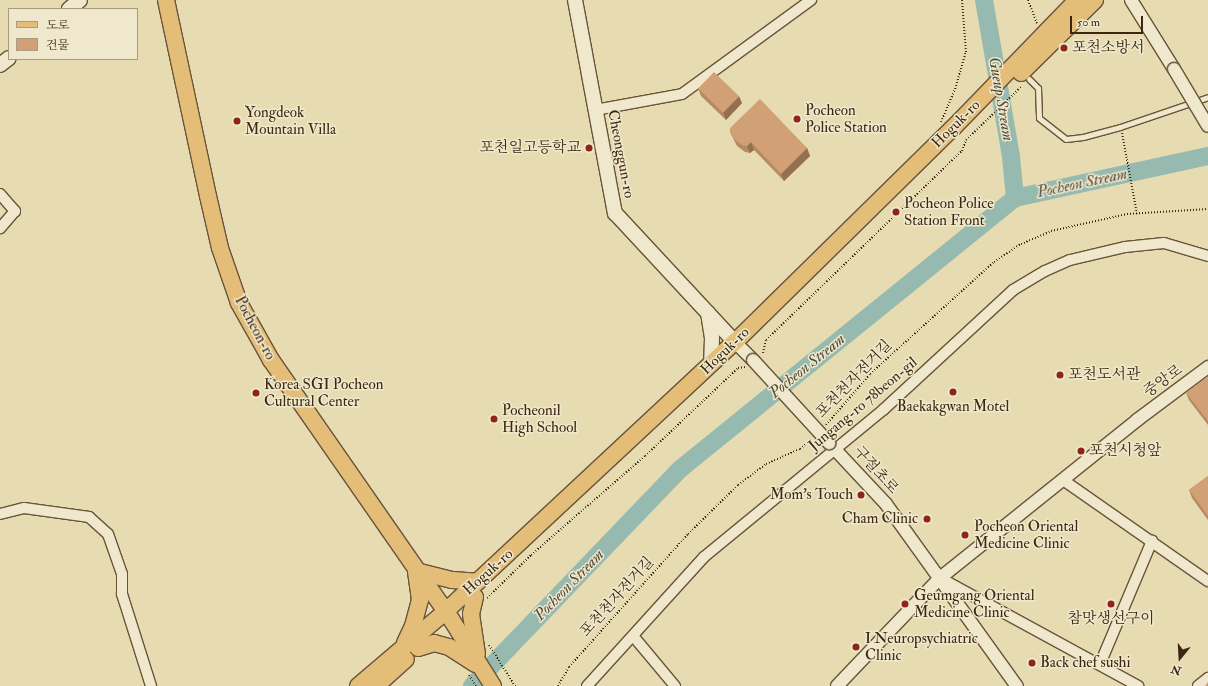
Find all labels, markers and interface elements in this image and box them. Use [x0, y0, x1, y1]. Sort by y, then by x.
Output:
legend [8, 8, 138, 60]
scale bar [1072, 8, 1145, 34]
text: 50 m [1077, 15, 1100, 30]
text: 도로 [46, 18, 69, 33]
text: 건물 [46, 38, 69, 53]
place label: 포천소방서 [1072, 39, 1144, 57]
marker: 포천소방서 [1059, 43, 1069, 53]
water label: Gueup Stream [984, 56, 1018, 142]
street label: Hoguk-ro [928, 96, 984, 152]
place label: Pocheon Police Station [805, 101, 887, 136]
place label: Yongdeok Mountain Villa [245, 103, 336, 138]
street label: Cheonggun-ro [604, 108, 638, 200]
marker: Pocheon Police Station [792, 114, 802, 124]
marker: Yongdeok Mountain Villa [232, 116, 242, 126]
place label: 포천일고등학교 [480, 139, 581, 157]
marker: 포천일고등학교 [584, 143, 594, 153]
water label: Pocheon Stream [1035, 164, 1129, 202]
place label: Pocheon Police Station Front [904, 194, 993, 229]
marker: Pocheon Police Station Front [891, 207, 901, 217]
street label: Pocheon-ro [231, 293, 279, 363]
street label: Hoguk-ro [697, 323, 753, 379]
water label: Pocheon Stream [765, 330, 849, 402]
street label: 포천천자전거길 [812, 336, 896, 422]
street label: Jungang-ro 78beon-gil [805, 353, 921, 455]
street label: 중앙로 [1140, 361, 1186, 401]
place label: 포천도서관 [1068, 366, 1140, 384]
marker: 포천도서관 [1055, 370, 1065, 380]
place label: Korea SGI Pocheon Cultural Center [264, 375, 383, 410]
marker: Baekakgwan Motel [948, 387, 958, 397]
marker: Korea SGI Pocheon Cultural Center [251, 388, 261, 398]
place label: Baekakgwan Motel [897, 398, 1009, 416]
place label: Pocheonil High School [502, 401, 577, 436]
marker: Pocheonil High School [489, 414, 499, 424]
street label: 구절초로 [850, 442, 902, 498]
place label: 포천시청앞 [1089, 442, 1161, 460]
marker: 포천시청앞 [1076, 446, 1086, 456]
place label: Mom's Touch [770, 486, 853, 504]
marker: Mom's Touch [856, 490, 866, 500]
place label: Cham Clinic [842, 510, 918, 528]
marker: Cham Clinic [921, 513, 933, 525]
place label: Pocheon Oriental Medicine Clinic [974, 517, 1078, 552]
marker: Pocheon Oriental Medicine Clinic [959, 529, 971, 541]
street label: Hoguk-ro [459, 545, 517, 599]
water label: Pocheon Stream [530, 545, 608, 625]
street label: 포천천자전거길 [576, 553, 658, 641]
place label: Geumgang Oriental Medicine Clinic [914, 586, 1035, 621]
marker: Geumgang Oriental Medicine Clinic [899, 598, 911, 610]
marker: 참맛생선구이 [1106, 599, 1116, 609]
place label: 참맛생선구이 [1068, 610, 1154, 628]
place label: I Neuropsychiatric Clinic [865, 629, 978, 664]
north arrow [1160, 638, 1200, 678]
marker: I Neuropsychiatric Clinic [850, 641, 862, 653]
place label: Back chef sushi [1040, 654, 1130, 672]
marker: Back chef sushi [1027, 658, 1037, 668]
text: N [1169, 662, 1183, 678]

